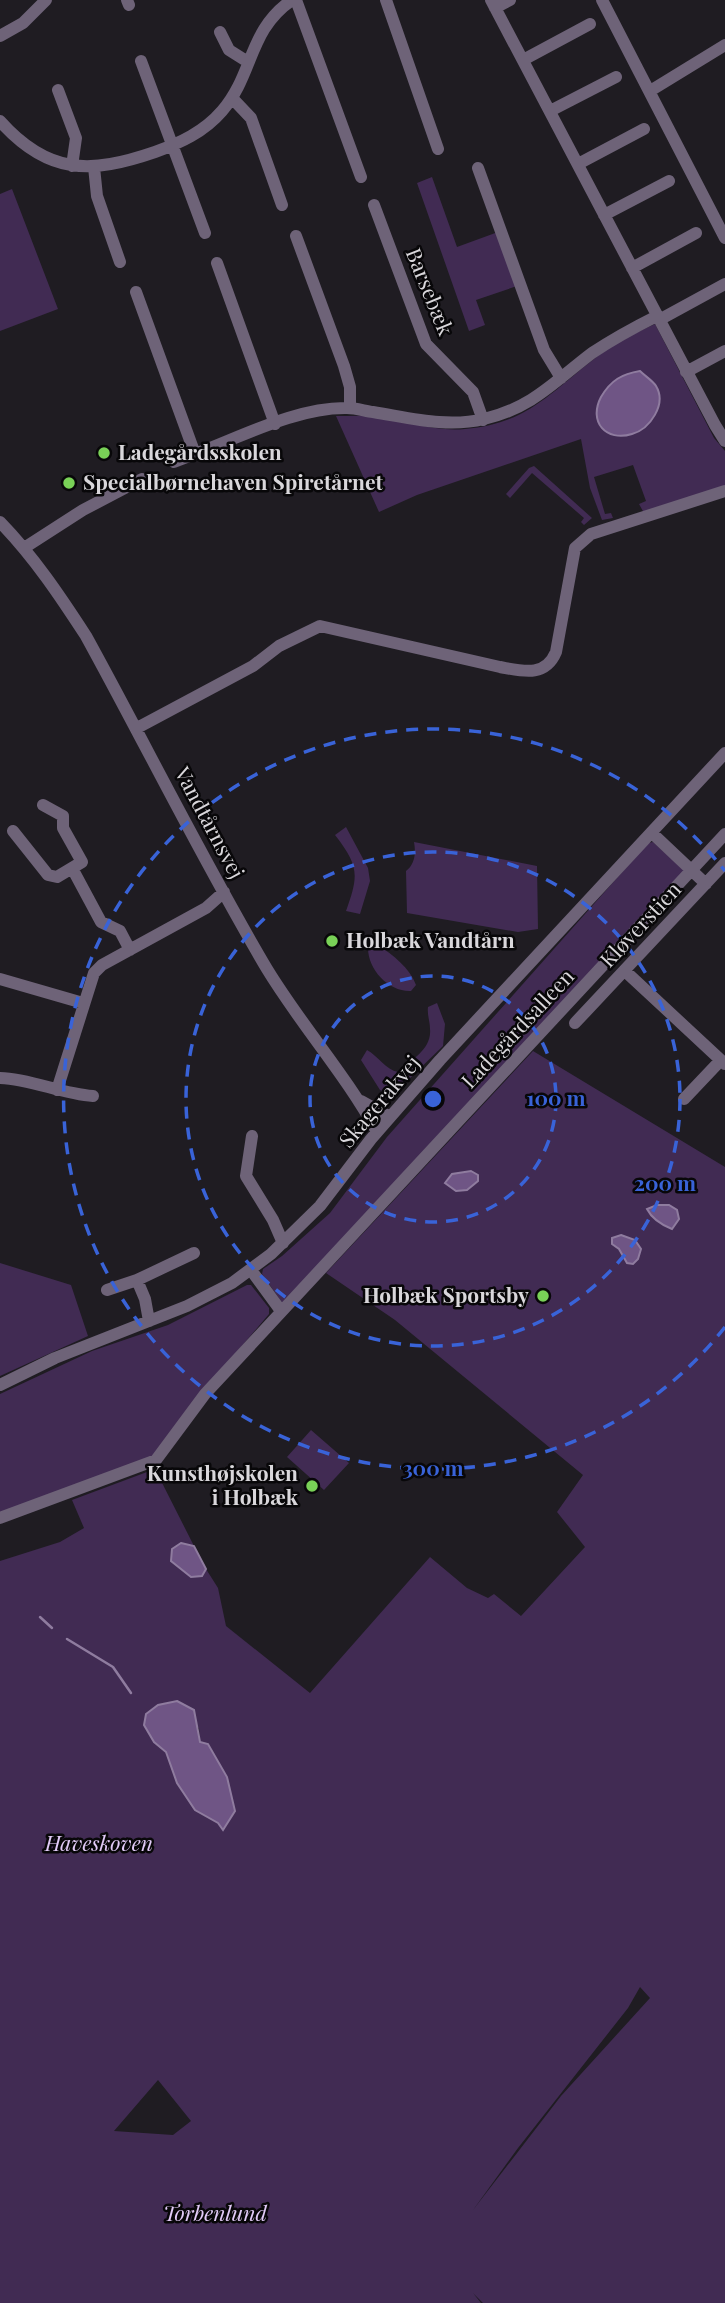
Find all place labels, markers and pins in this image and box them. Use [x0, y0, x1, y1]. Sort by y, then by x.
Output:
place label: Ladegårdsskolen [118, 437, 282, 465]
marker: Ladegårdsskolen [96, 445, 112, 461]
place label: Specialbørnehaven Spiretårnet [83, 467, 384, 495]
marker: Specialbørnehaven Spiretårnet [61, 475, 77, 491]
place label: Holbæk Vandtårn [346, 925, 515, 953]
marker: Holbæk Vandtårn [324, 933, 340, 949]
centre of rings [421, 1087, 445, 1111]
place label: Holbæk Sportsby [363, 1280, 529, 1308]
marker: Holbæk Sportsby [535, 1288, 551, 1304]
place label: Kunsthøjskolen i Holbæk [147, 1458, 299, 1510]
marker: Kunsthøjskolen i Holbæk [304, 1478, 320, 1494]

